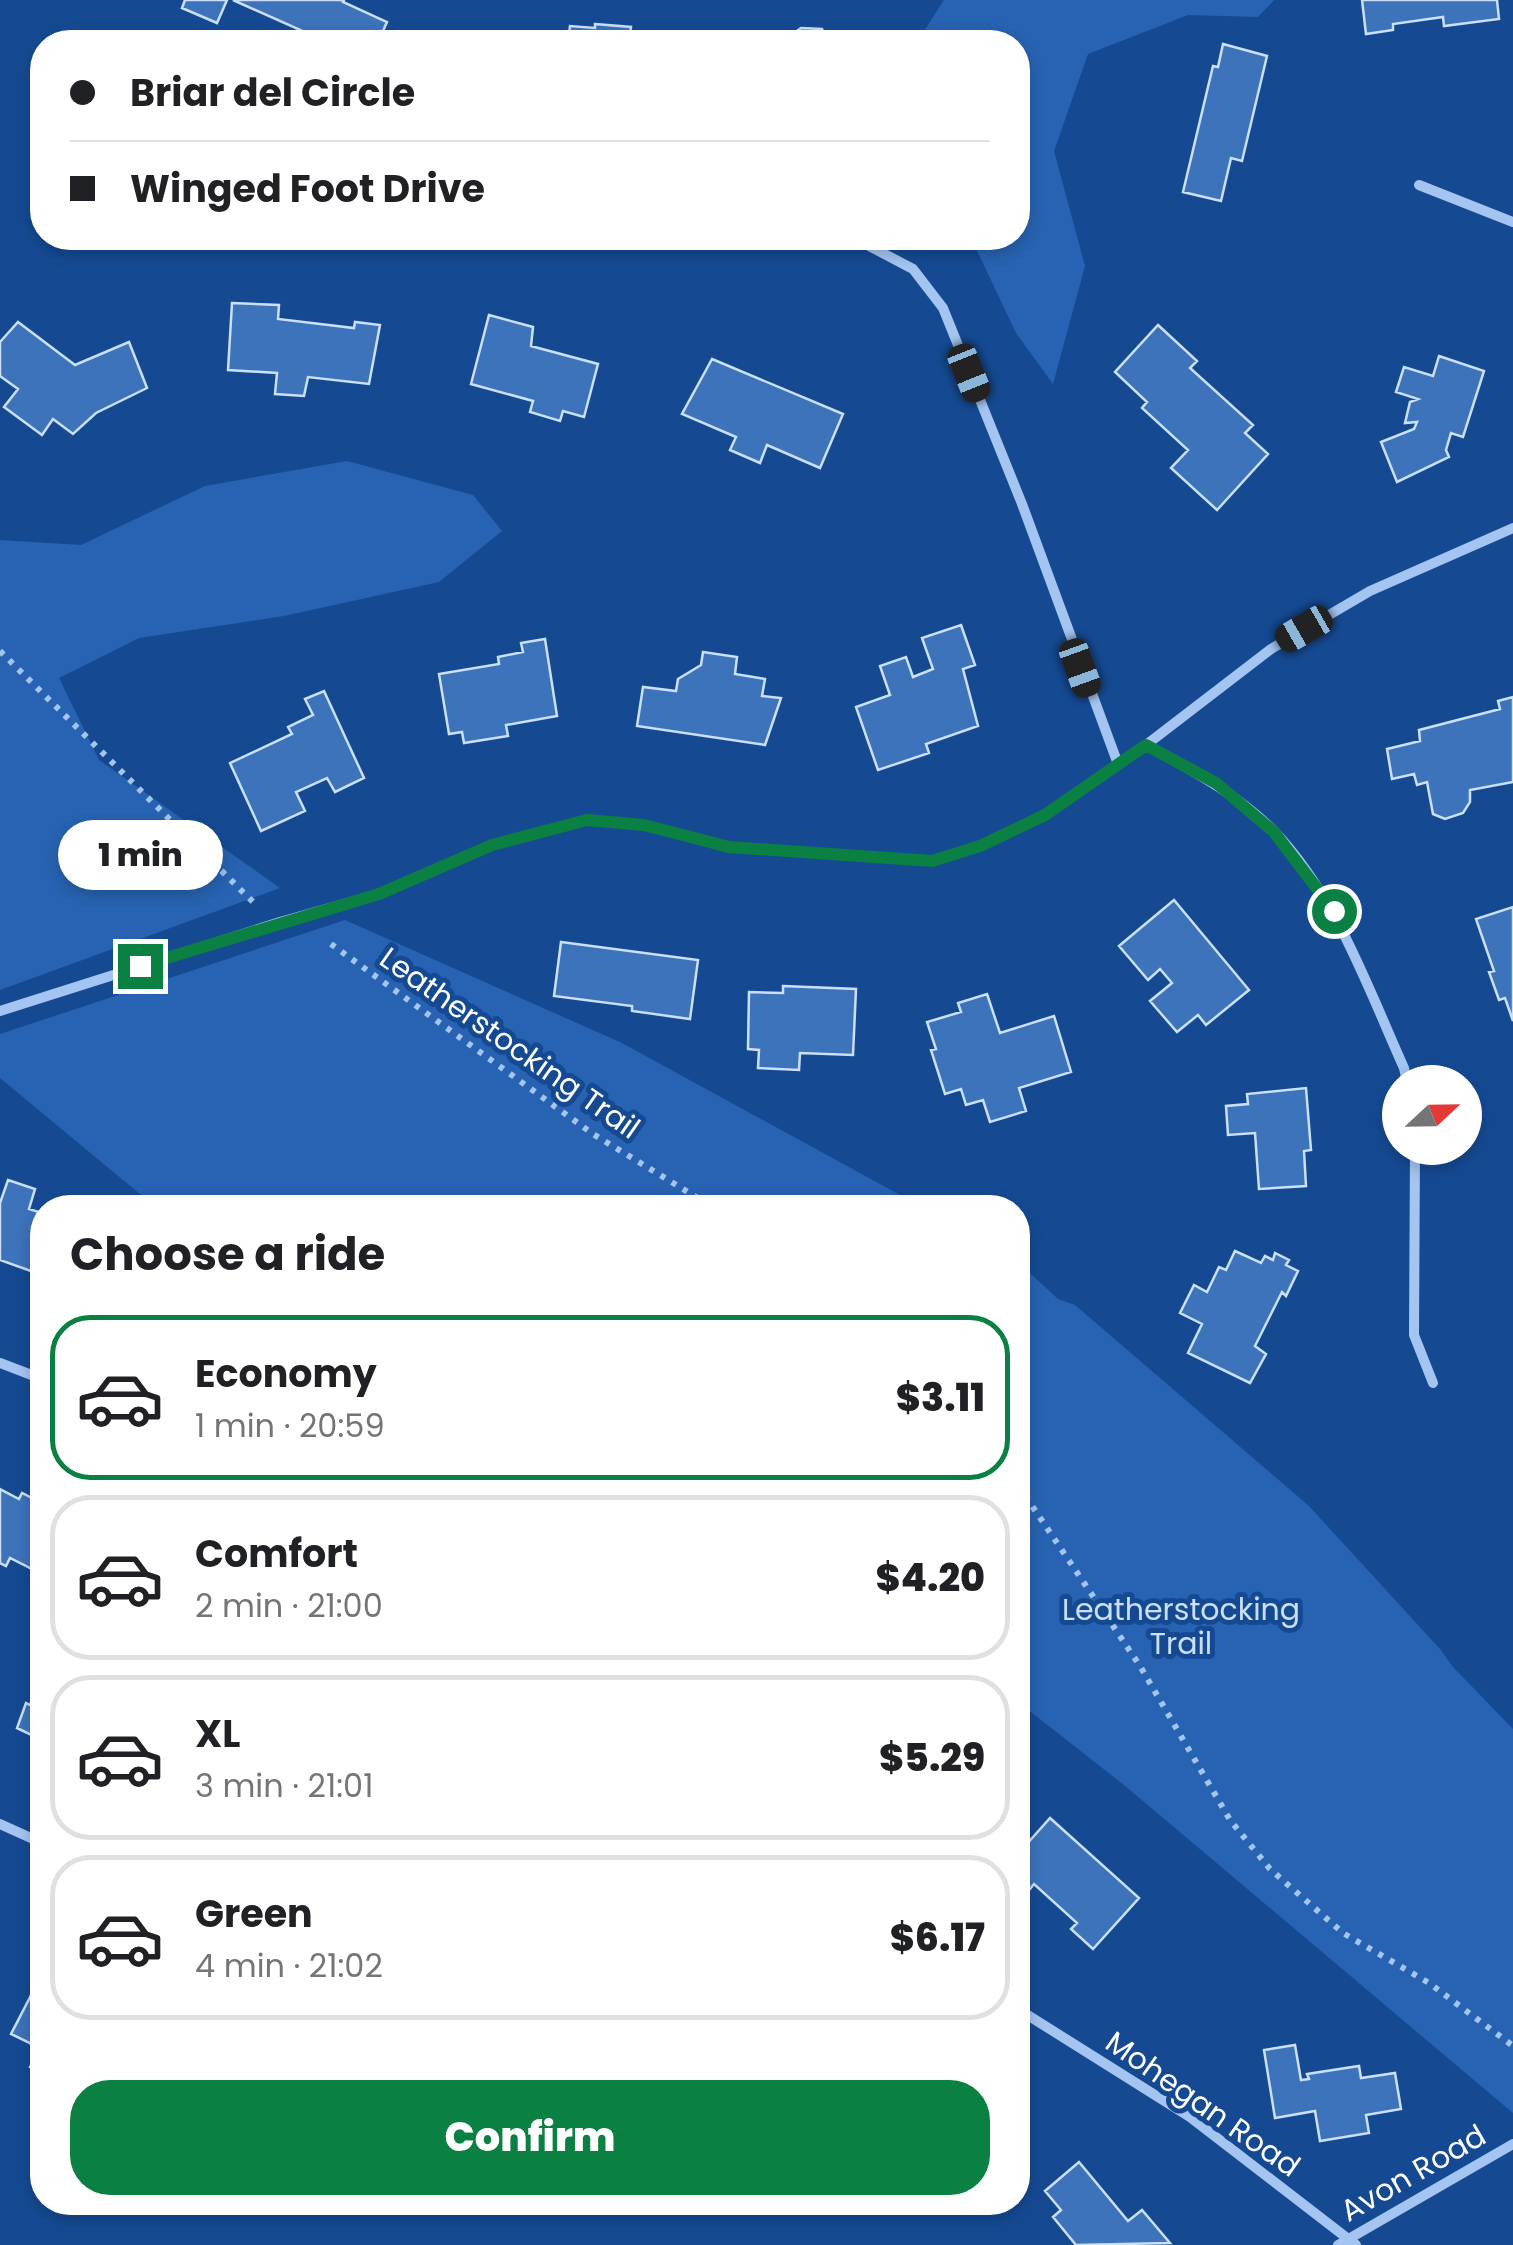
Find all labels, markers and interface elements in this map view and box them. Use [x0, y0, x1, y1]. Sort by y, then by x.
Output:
text: Briar del Circle [130, 66, 415, 119]
text: Winged Foot Drive [130, 162, 485, 215]
car [944, 340, 994, 406]
car [1271, 601, 1337, 657]
car [1056, 635, 1104, 701]
callout: 1 min [58, 821, 222, 891]
text: 1 min [98, 832, 183, 877]
route start [1312, 889, 1357, 934]
street label: Leatherstocking Trail [371, 937, 649, 1149]
route end [118, 944, 163, 989]
north arrow [1382, 1065, 1482, 1165]
map controls [1382, 1065, 1482, 1165]
text: Choose a ride [70, 1223, 385, 1286]
text: Economy [195, 1347, 377, 1400]
icon: car [75, 1353, 165, 1443]
text: $3.11 [896, 1371, 985, 1424]
text: 1 min · 20:59 [195, 1403, 385, 1448]
text: Comfort [195, 1527, 358, 1580]
icon: car [75, 1533, 165, 1623]
text: $4.20 [876, 1551, 985, 1604]
text: 2 min · 21:00 [195, 1583, 383, 1628]
park label: Leatherstocking Trail [1062, 1588, 1300, 1665]
text: XL [195, 1707, 240, 1760]
icon: car [75, 1713, 165, 1803]
text: $5.29 [879, 1731, 985, 1784]
text: 3 min · 21:01 [195, 1763, 373, 1808]
text: Green [195, 1887, 313, 1940]
icon: car [75, 1893, 165, 1983]
text: $6.17 [890, 1911, 985, 1964]
text: 4 min · 21:02 [195, 1943, 383, 1988]
street label: Mohegan Road [1097, 2021, 1309, 2187]
button: Confirm [70, 2080, 990, 2195]
street label: Avon Road [1332, 2114, 1494, 2232]

